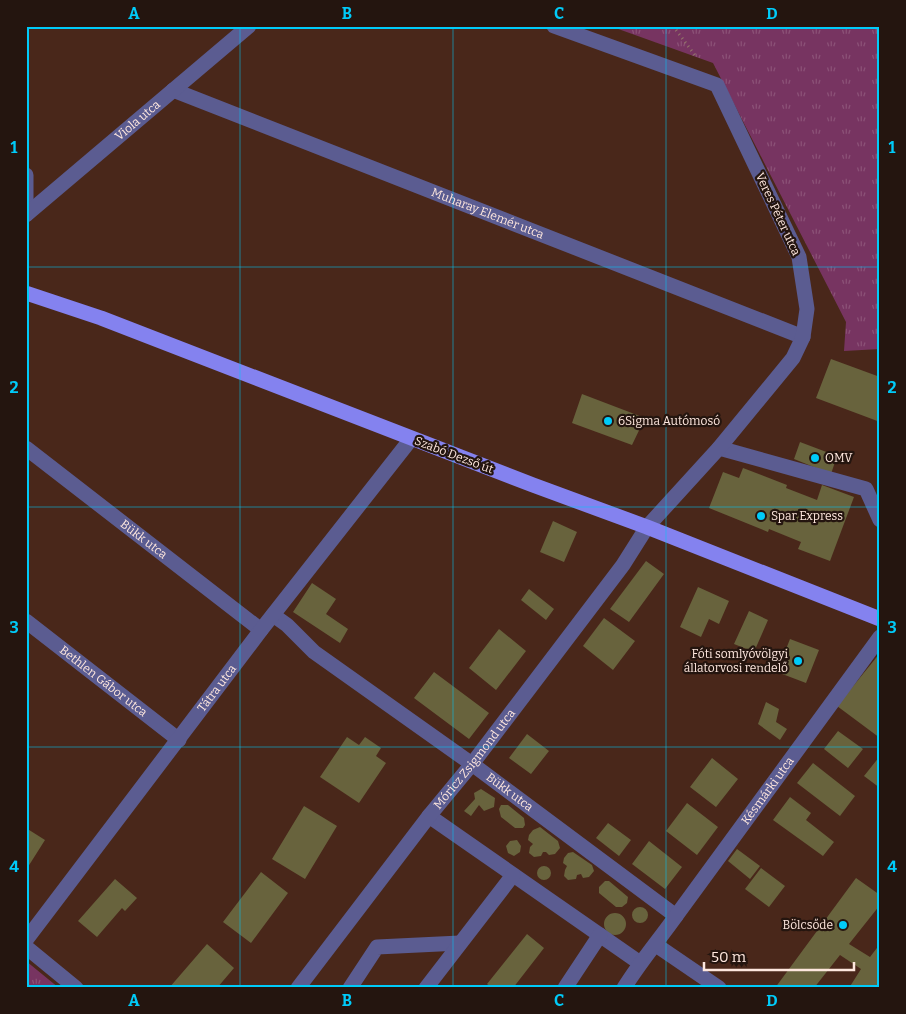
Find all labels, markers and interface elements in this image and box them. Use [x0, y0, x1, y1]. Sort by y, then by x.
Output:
text: A [128, 4, 140, 23]
text: B [342, 4, 352, 23]
text: C [554, 4, 564, 23]
text: D [766, 4, 778, 23]
street label: Viola utca [112, 97, 163, 143]
text: 1 [11, 138, 18, 157]
text: 1 [889, 138, 896, 157]
street label: Veres Péter utca [753, 170, 804, 258]
street label: Muharay Elemér utca [429, 185, 546, 242]
text: 2 [9, 378, 19, 397]
text: 2 [887, 378, 897, 397]
place label: 6Sigma Autómosó [618, 414, 720, 428]
marker: 6Sigma Autómosó [602, 415, 614, 427]
street label: Szabó Dezső út [413, 434, 496, 477]
place label: OMV [825, 451, 853, 465]
marker: OMV [809, 452, 821, 464]
place label: Spar Express [771, 509, 843, 523]
marker: Spar Express [755, 510, 767, 522]
street label: Bükk utca [118, 517, 170, 562]
text: 3 [9, 618, 19, 637]
text: 3 [887, 618, 897, 637]
street label: Bethlen Gábor utca [57, 643, 150, 720]
place label: Fóti somlyóvölgyi állatorvosi rendelő [684, 647, 788, 675]
marker: Fóti somlyóvölgyi állatorvosi rendelő [792, 655, 804, 667]
street label: Tátra utca [195, 662, 239, 714]
street label: Móricz Zsigmond utca [431, 706, 518, 812]
street label: Késmárki utca [738, 754, 797, 827]
street label: Bükk utca [483, 770, 536, 814]
text: 4 [9, 857, 19, 876]
text: 4 [887, 857, 897, 876]
place label: Bölcsőde [783, 918, 833, 932]
marker: Bölcsőde [837, 919, 849, 931]
scale bar [704, 939, 854, 971]
text: 50 m [711, 948, 747, 966]
text: A [128, 991, 140, 1010]
text: B [342, 991, 352, 1010]
text: C [554, 991, 564, 1010]
text: D [766, 991, 778, 1010]

